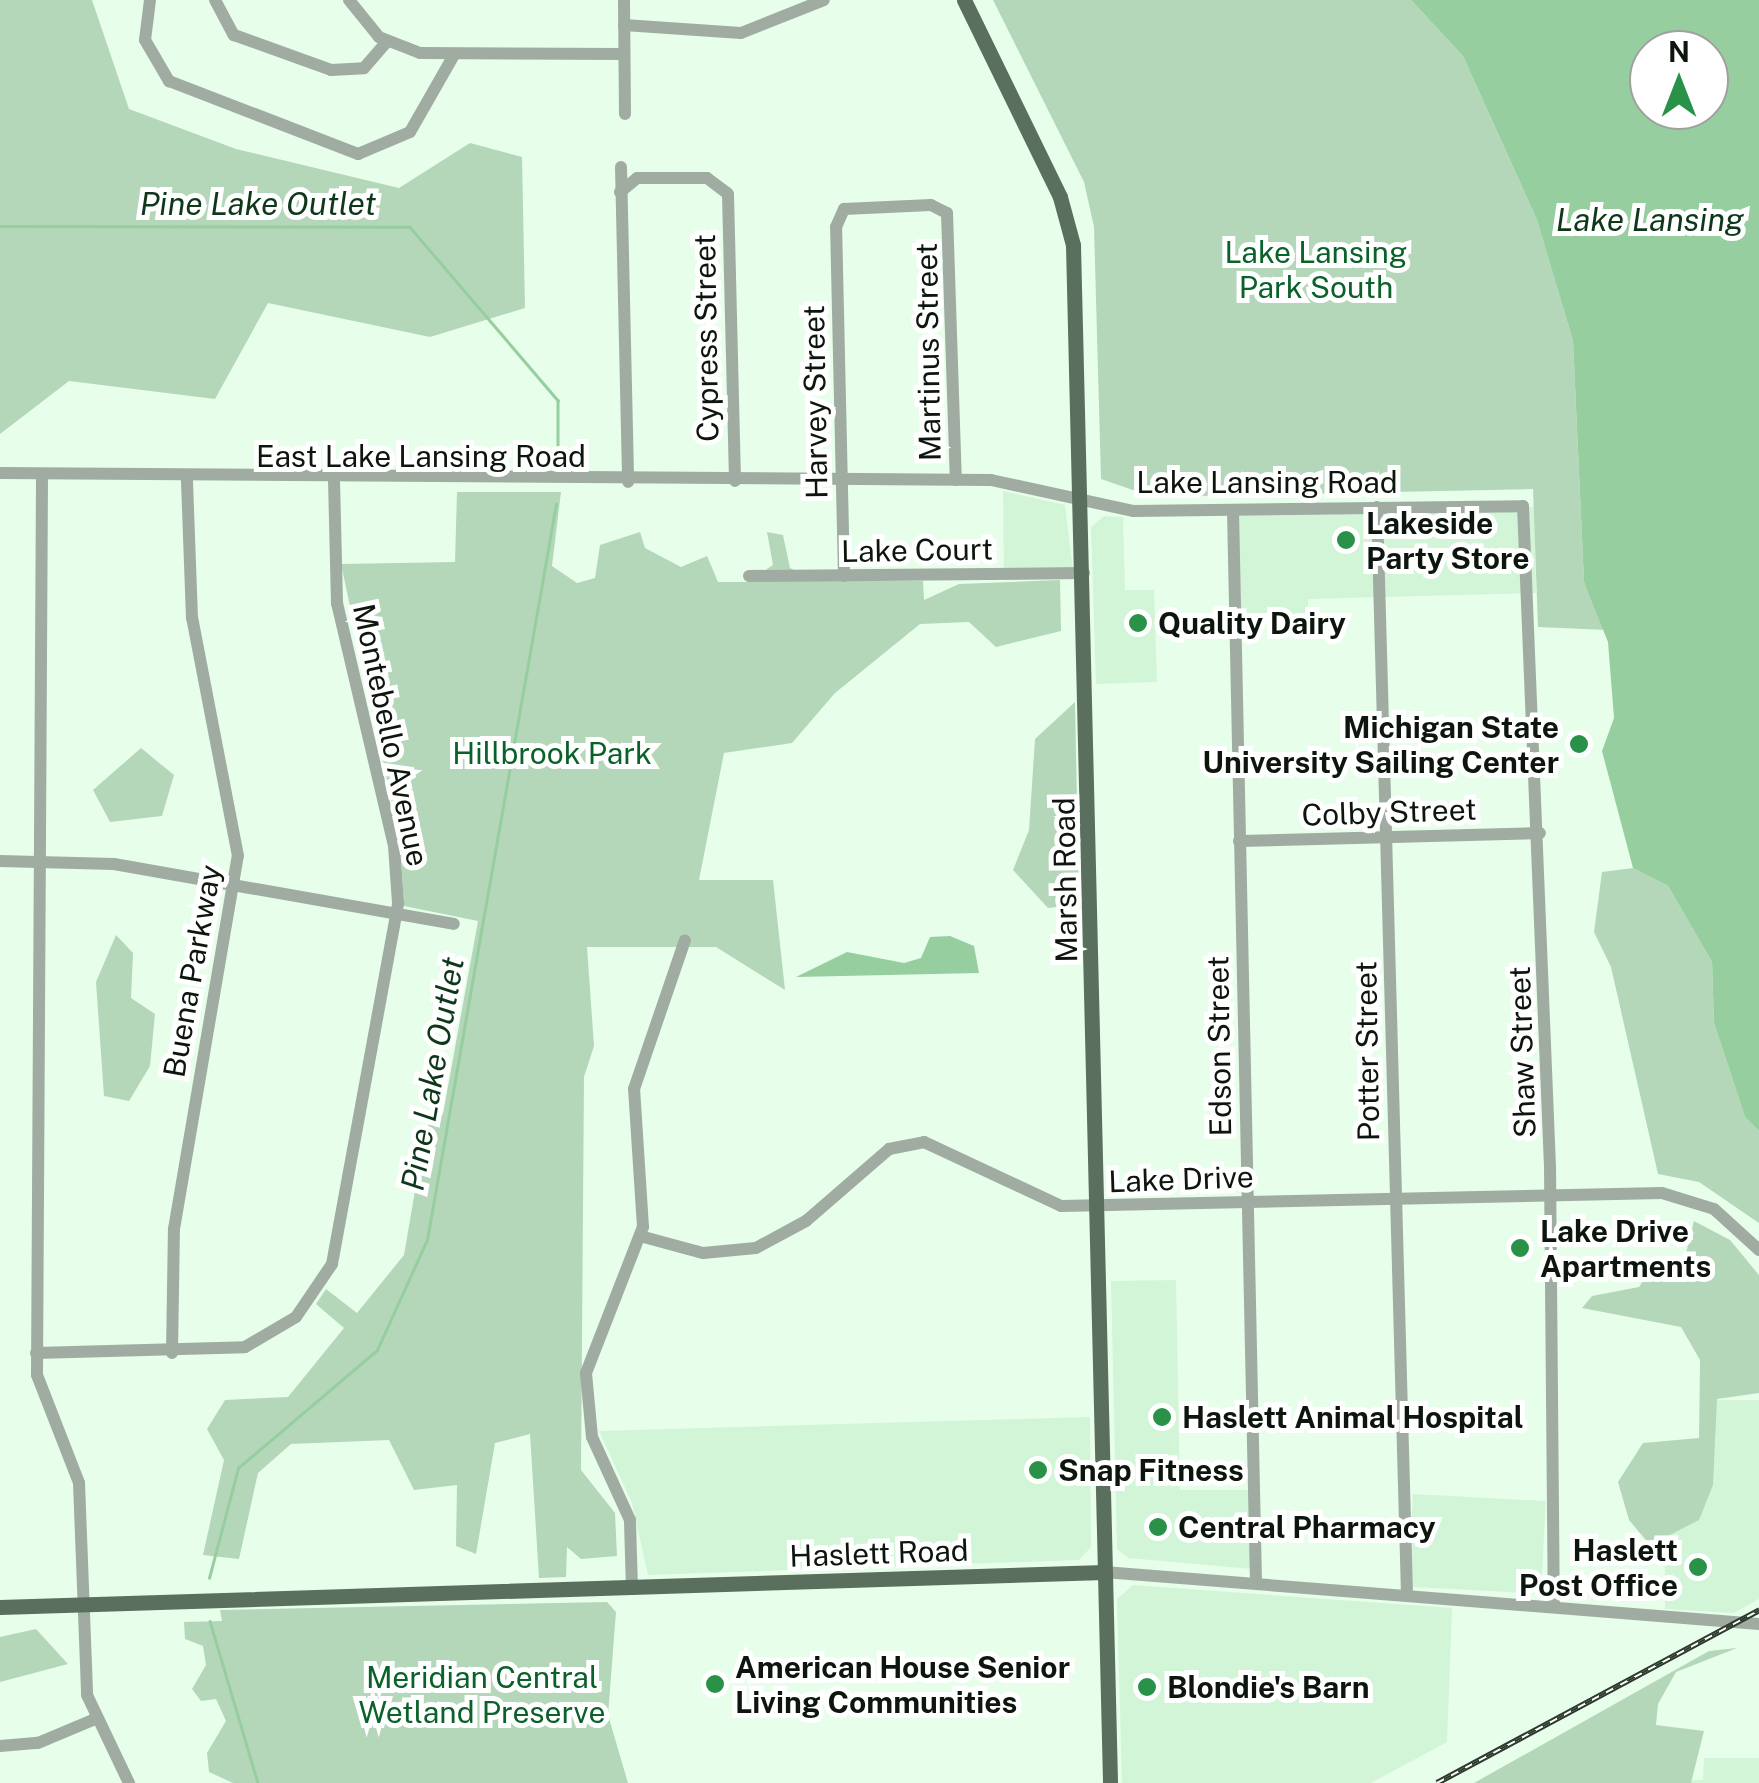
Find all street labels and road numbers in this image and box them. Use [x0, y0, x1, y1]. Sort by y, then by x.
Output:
street label: Cypress Street [686, 234, 726, 442]
street label: Martinus Street [908, 242, 948, 462]
street label: Harvey Street [795, 305, 835, 499]
street label: East Lake Lansing Road [256, 438, 586, 474]
street label: Lake Lansing Road [1136, 464, 1398, 500]
street label: Lake Court [841, 531, 993, 569]
street label: Montebello Avenue [346, 600, 436, 870]
street label: Colby Street [1301, 791, 1477, 833]
street label: Marsh Road [1046, 797, 1084, 963]
street label: Buena Parkway [156, 862, 228, 1080]
street label: Edson Street [1199, 955, 1239, 1137]
street label: Potter Street [1347, 961, 1387, 1141]
street label: Shaw Street [1501, 966, 1543, 1138]
street label: Lake Drive [1108, 1158, 1254, 1200]
street label: Haslett Road [789, 1532, 969, 1574]

